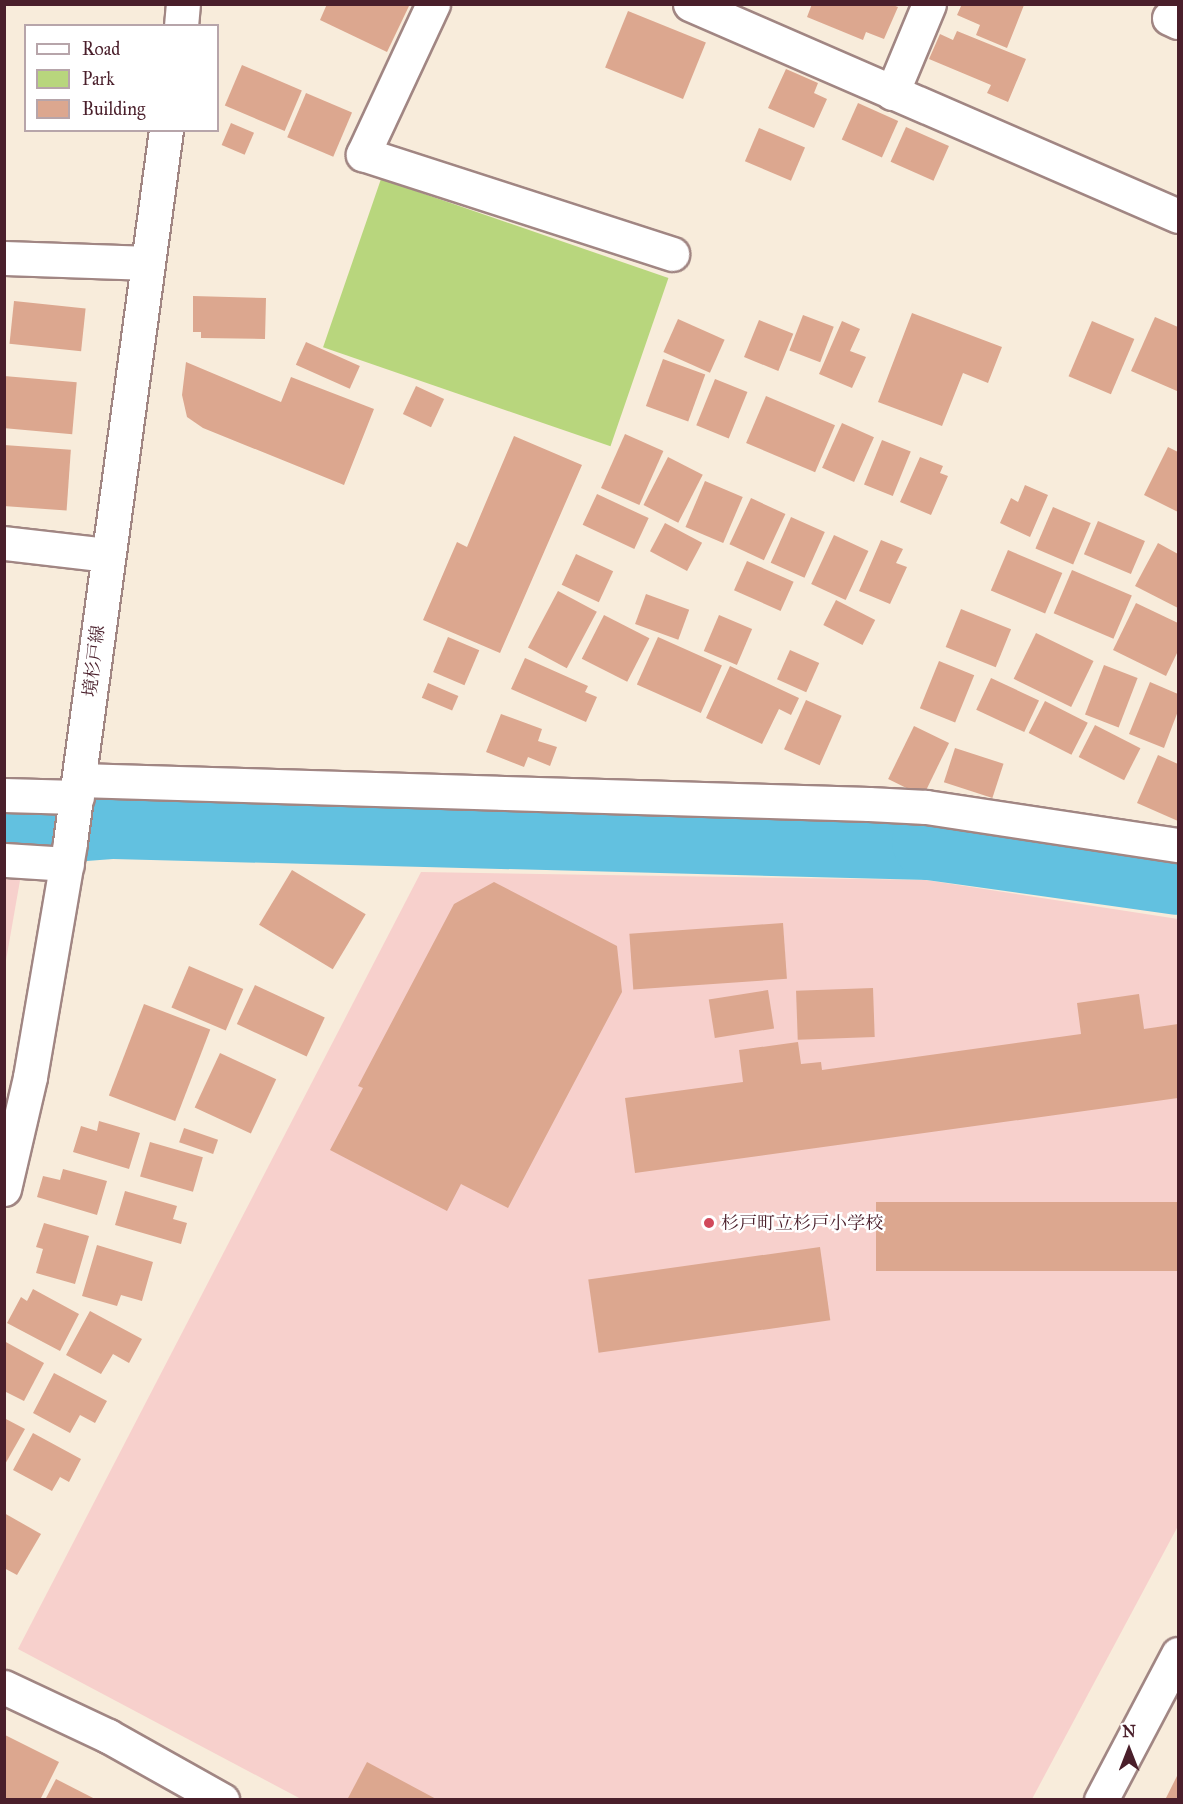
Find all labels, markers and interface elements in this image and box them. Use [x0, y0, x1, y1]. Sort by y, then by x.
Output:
legend [24, 24, 219, 132]
text: Road [82, 38, 120, 60]
text: Park [82, 68, 115, 90]
text: Building [82, 98, 145, 120]
street label: 境杉戸線 [79, 624, 109, 698]
place label: 杉戸町立杉戸小学校 [721, 1212, 883, 1234]
marker: 杉戸町立杉戸小学校 [702, 1216, 716, 1230]
north arrow [1099, 1720, 1159, 1780]
text: N [1122, 1722, 1136, 1741]

